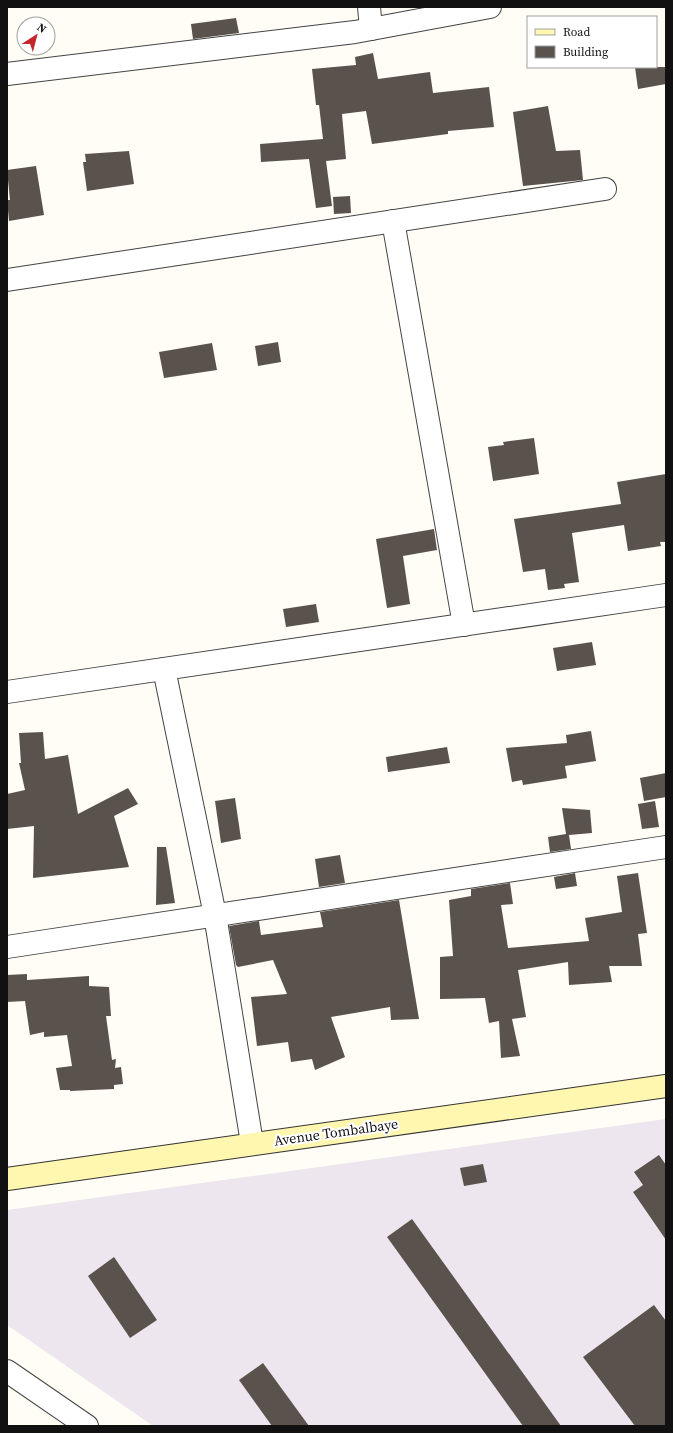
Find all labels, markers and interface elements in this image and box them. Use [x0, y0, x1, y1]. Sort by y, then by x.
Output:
north arrow [16, 16, 56, 56]
legend [527, 16, 657, 68]
text: N [34, 20, 49, 37]
text: Road [563, 24, 590, 40]
text: Building [563, 44, 608, 60]
street label: Avenue Tombalbaye [273, 1113, 399, 1151]

